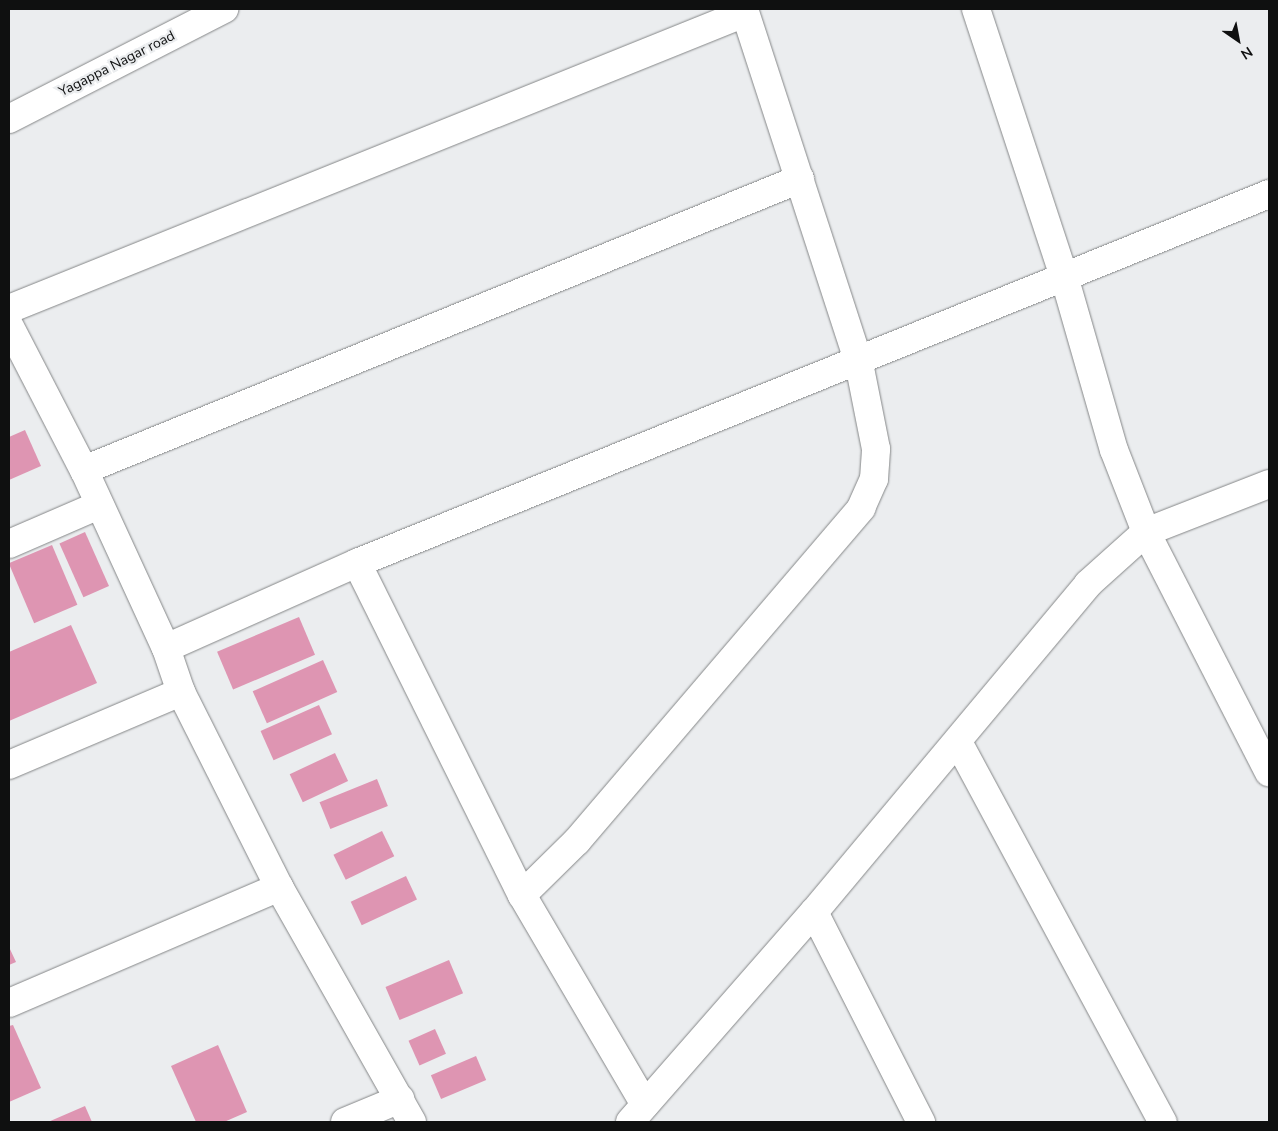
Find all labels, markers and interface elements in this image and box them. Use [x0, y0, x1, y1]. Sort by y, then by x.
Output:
north arrow [1213, 15, 1263, 65]
street label: Yagappa Nagar road [56, 27, 178, 101]
text: N [1237, 42, 1256, 64]

